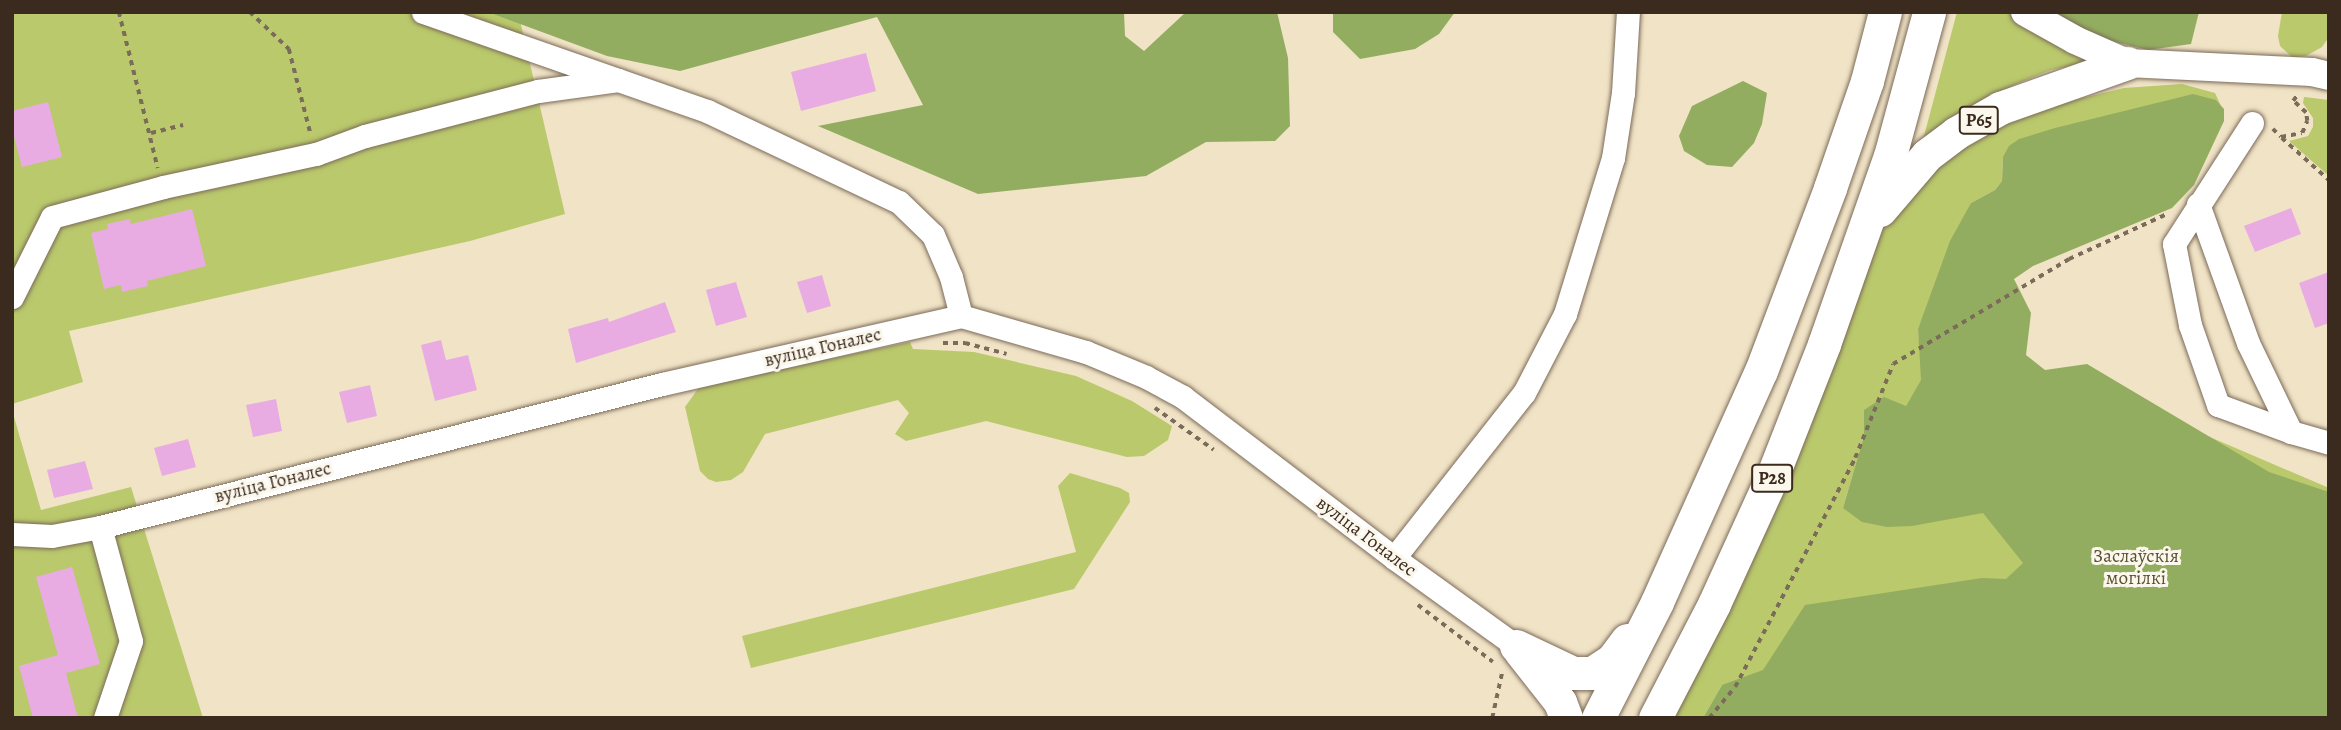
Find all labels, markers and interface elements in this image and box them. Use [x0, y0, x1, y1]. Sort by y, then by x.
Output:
road number: Р65 [1958, 106, 2000, 134]
street label: вуліца Гоналес [762, 323, 884, 373]
street label: вуліца Гоналес [212, 458, 334, 508]
road number: Р28 [1751, 464, 1793, 492]
street label: вуліца Гоналес [1311, 492, 1421, 582]
park label: Заслаўскія могілкі [2093, 546, 2179, 590]

